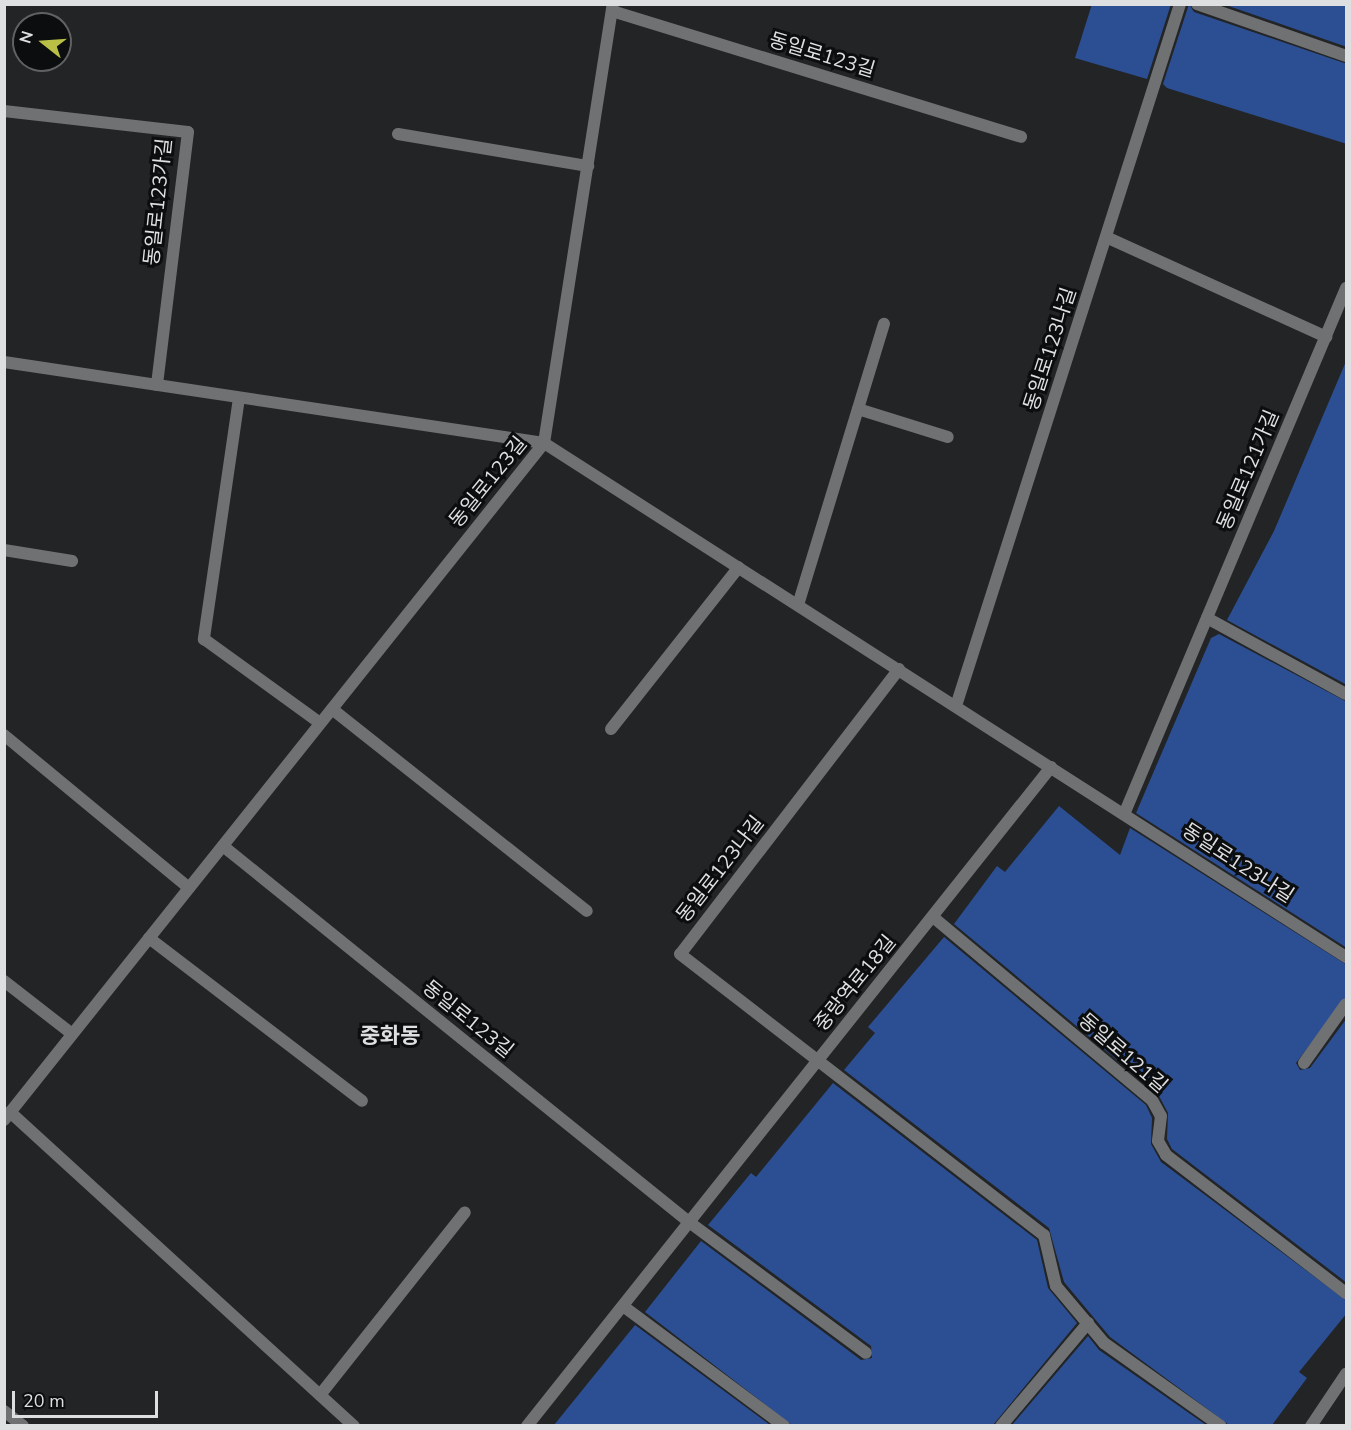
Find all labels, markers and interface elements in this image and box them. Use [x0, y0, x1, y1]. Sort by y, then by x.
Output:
north arrow [12, 12, 72, 72]
text: N [14, 28, 39, 46]
street label: 동일로123길 [766, 28, 878, 82]
street label: 동일로123가길 [139, 137, 177, 267]
street label: 동일로123나길 [1019, 284, 1081, 414]
street label: 동일로121가길 [1212, 406, 1284, 534]
street label: 동일로123길 [444, 432, 532, 532]
street label: 동일로123나길 [671, 811, 769, 927]
street label: 동일로123나길 [1178, 818, 1298, 908]
street label: 중랑역로18길 [809, 930, 901, 1036]
street label: 동일로123길 [418, 975, 518, 1063]
street label: 동일로121길 [1074, 1008, 1172, 1098]
district label: 중화동 [360, 1024, 420, 1050]
scale bar [15, 1379, 160, 1417]
text: 20 m [23, 1389, 65, 1413]

